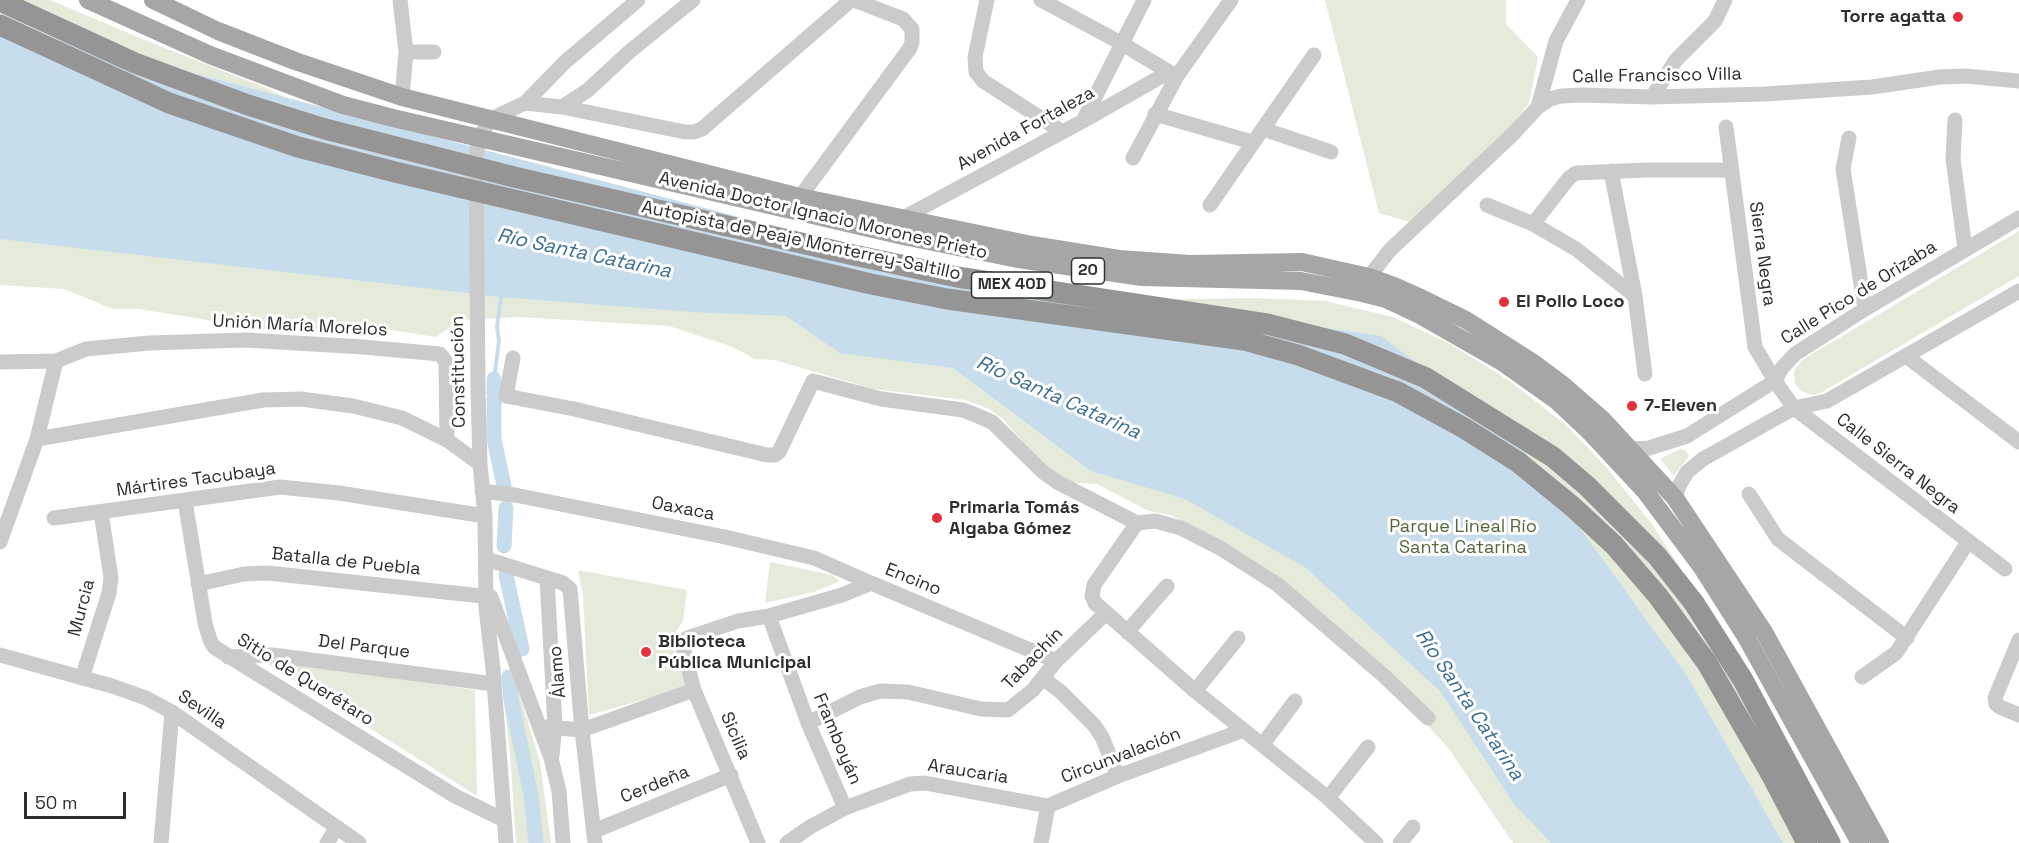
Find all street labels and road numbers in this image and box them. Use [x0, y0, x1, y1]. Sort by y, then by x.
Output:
street label: Calle Francisco Villa [1572, 64, 1742, 88]
street label: Avenida Fortaleza [954, 82, 1098, 176]
street label: Avenida Doctor Ignacio Morones Prieto [657, 168, 989, 264]
street label: Autopista de Peaje Monterrey-Saltillo [639, 197, 963, 285]
street label: Sierra Negra [1744, 200, 1780, 308]
street label: Calle Pico de Orizaba [1777, 236, 1941, 350]
road number: 20 [1072, 258, 1104, 284]
road number: MEX 40D [972, 272, 1052, 298]
street label: Unión María Morelos [212, 311, 388, 341]
street label: Constitución [447, 316, 471, 428]
street label: Calle Sierra Negra [1832, 409, 1964, 519]
street label: Mártires Tacubaya [115, 458, 277, 502]
street label: Oaxaca [649, 492, 717, 526]
street label: Batalla de Puebla [270, 543, 422, 581]
street label: Encino [882, 559, 944, 601]
street label: Murcia [64, 577, 100, 639]
street label: Tabachín [998, 623, 1068, 695]
street label: Sitio de Querétaro [233, 629, 377, 731]
street label: Del Parque [317, 631, 411, 663]
street label: Álamo [545, 645, 571, 699]
street label: Sevilla [173, 686, 231, 734]
street label: Framboyán [808, 690, 866, 788]
street label: Sicilia [715, 709, 755, 763]
street label: Circunvalación [1058, 723, 1184, 789]
street label: Araucaria [926, 755, 1010, 789]
street label: Cerdeña [617, 761, 693, 809]

